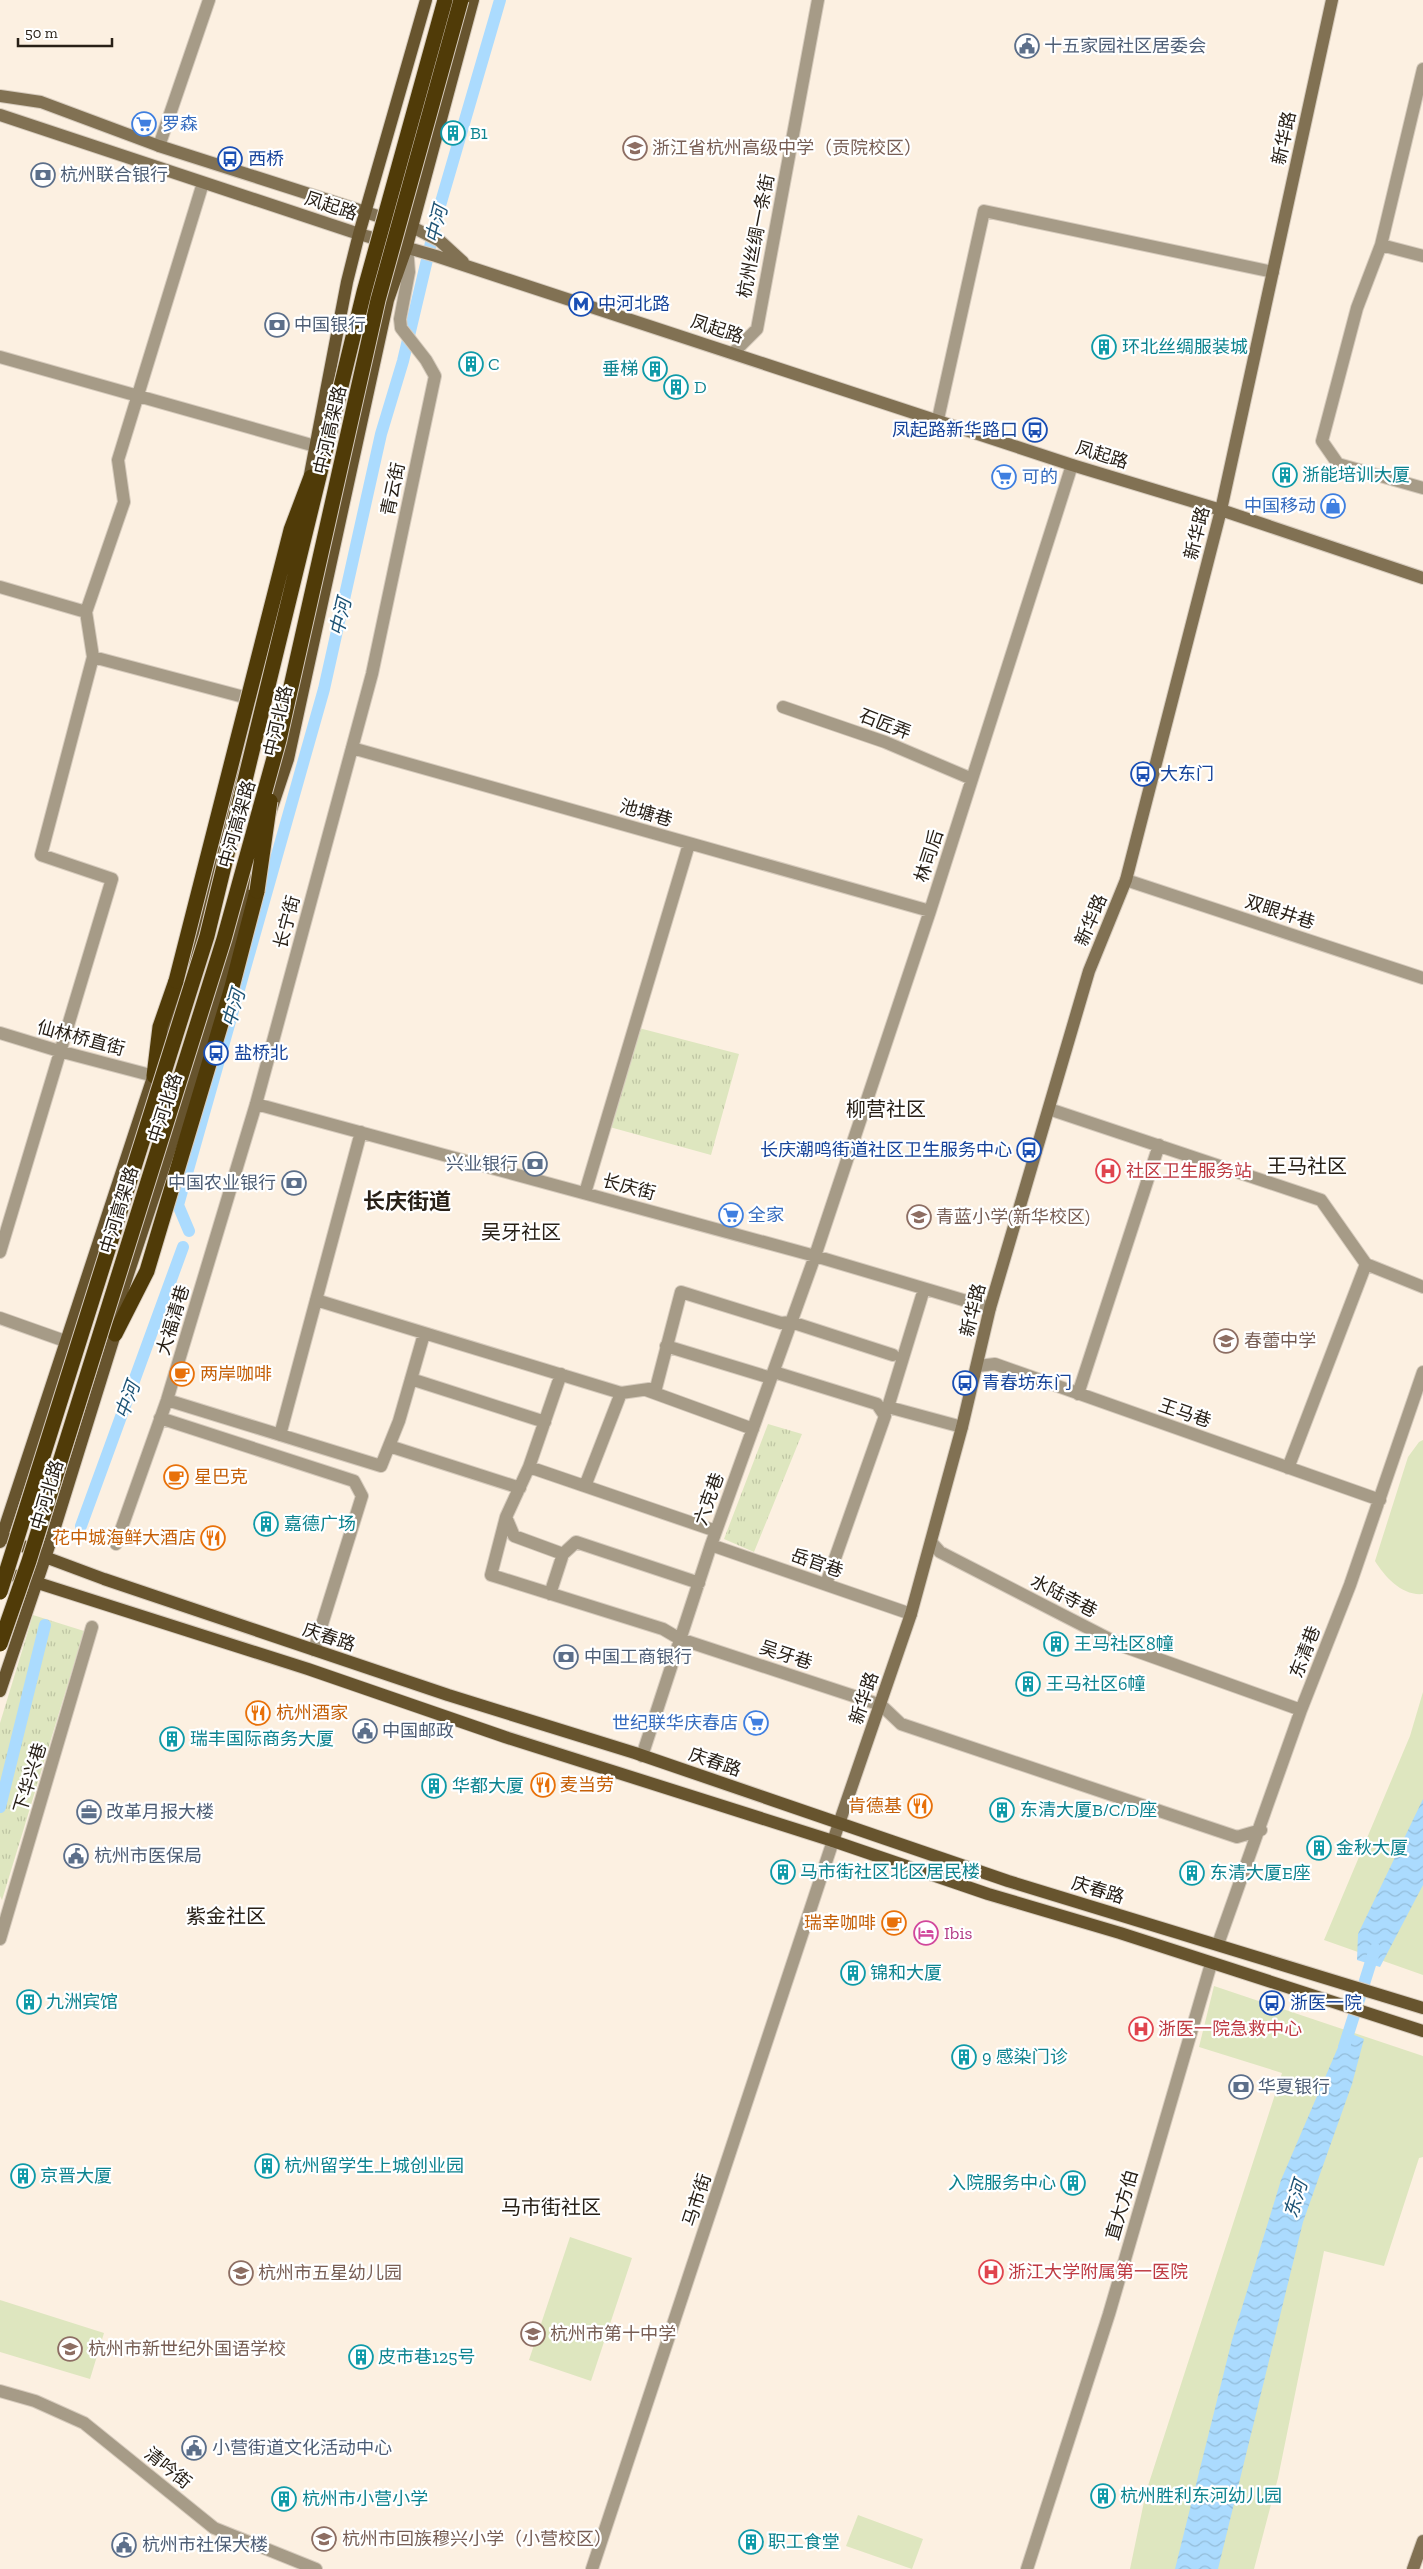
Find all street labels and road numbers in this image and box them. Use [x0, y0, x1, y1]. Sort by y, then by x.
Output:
street label: 新华路 [1268, 109, 1300, 167]
street label: 杭州丝绸一条街 [733, 172, 779, 300]
street label: 凤起路 [302, 187, 360, 225]
street label: 凤起路 [688, 310, 746, 348]
street label: 中河高架路 [309, 384, 351, 476]
street label: 凤起路 [1073, 437, 1131, 473]
street label: 青云街 [377, 460, 409, 518]
street label: 新华路 [1180, 504, 1214, 562]
street label: 中河北路 [259, 683, 297, 759]
street label: 石匠弄 [856, 704, 914, 744]
street label: 中河高架路 [214, 778, 260, 870]
street label: 池塘巷 [617, 795, 675, 831]
street label: 林司后 [910, 827, 948, 885]
street label: 双眼井巷 [1242, 890, 1318, 934]
street label: 新华路 [1070, 891, 1112, 949]
street label: 长宁街 [269, 893, 305, 951]
street label: 仙林桥直街 [35, 1016, 127, 1060]
street label: 中河北路 [143, 1070, 187, 1146]
street label: 中河高架路 [95, 1164, 143, 1256]
street label: 长庆街 [600, 1169, 658, 1205]
street label: 新华路 [956, 1281, 990, 1339]
street label: 大福清巷 [152, 1282, 194, 1358]
street label: 王马巷 [1156, 1394, 1214, 1432]
street label: 中河北路 [26, 1457, 68, 1533]
street label: 六克巷 [689, 1470, 729, 1528]
street label: 岳官巷 [788, 1544, 846, 1582]
street label: 水陆寺巷 [1027, 1570, 1101, 1622]
street label: 庆春路 [300, 1618, 358, 1656]
street label: 东清巷 [1285, 1623, 1325, 1681]
street label: 吴牙巷 [757, 1636, 815, 1674]
street label: 新华路 [845, 1669, 883, 1727]
street label: 下华兴巷 [9, 1740, 51, 1816]
street label: 庆春路 [686, 1743, 744, 1781]
street label: 庆春路 [1069, 1872, 1127, 1908]
street label: 直大方伯 [1102, 2167, 1142, 2243]
street label: 马市街 [678, 2171, 716, 2229]
street label: 清吟街 [140, 2442, 196, 2494]

